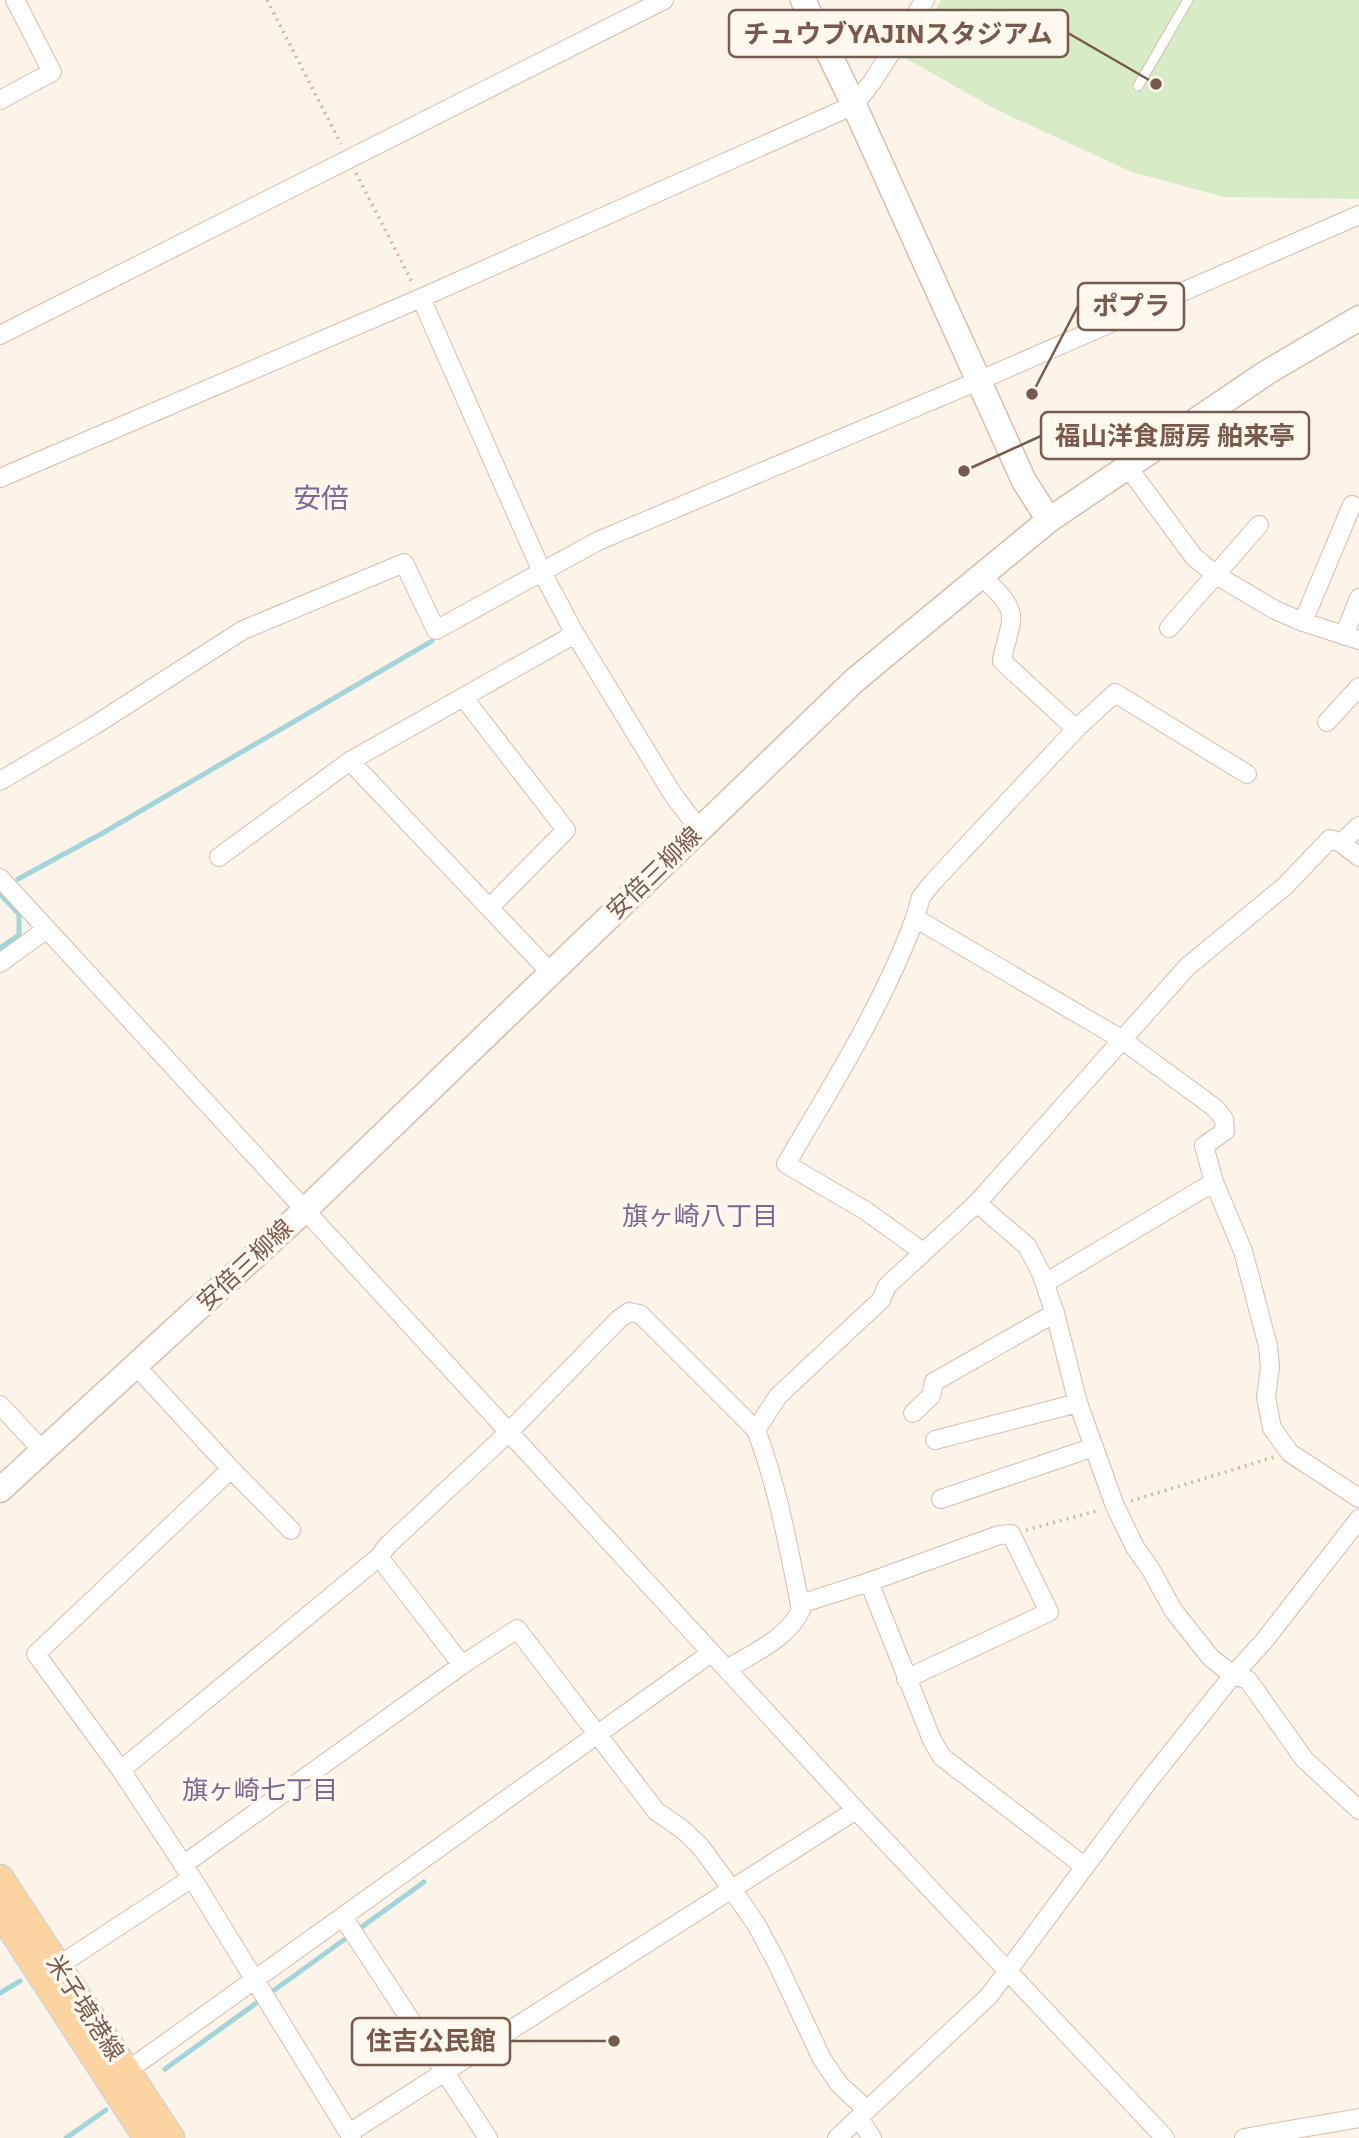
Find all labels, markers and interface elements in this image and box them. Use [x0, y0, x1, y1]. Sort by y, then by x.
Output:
callout: チュウブYAJINスタジアム [729, 10, 1068, 57]
text: チュウブYAJINスタジアム [743, 16, 1053, 50]
callout: ポプラ [1078, 283, 1184, 330]
text: ポプラ [1092, 288, 1170, 322]
callout: 福山洋食厨房 舶来亭 [1041, 412, 1309, 459]
text: 福山洋食厨房 舶来亭 [1055, 418, 1295, 452]
district label: 安倍 [293, 479, 349, 516]
street label: 安倍三柳線 [599, 819, 708, 925]
district label: 旗ヶ崎八丁目 [622, 1198, 778, 1232]
street label: 安倍三柳線 [190, 1212, 299, 1317]
district label: 旗ヶ崎七丁目 [182, 1772, 338, 1806]
street label: 米子境港線 [40, 1948, 132, 2066]
callout: 住吉公民館 [352, 2018, 510, 2065]
text: 住吉公民館 [366, 2023, 496, 2057]

